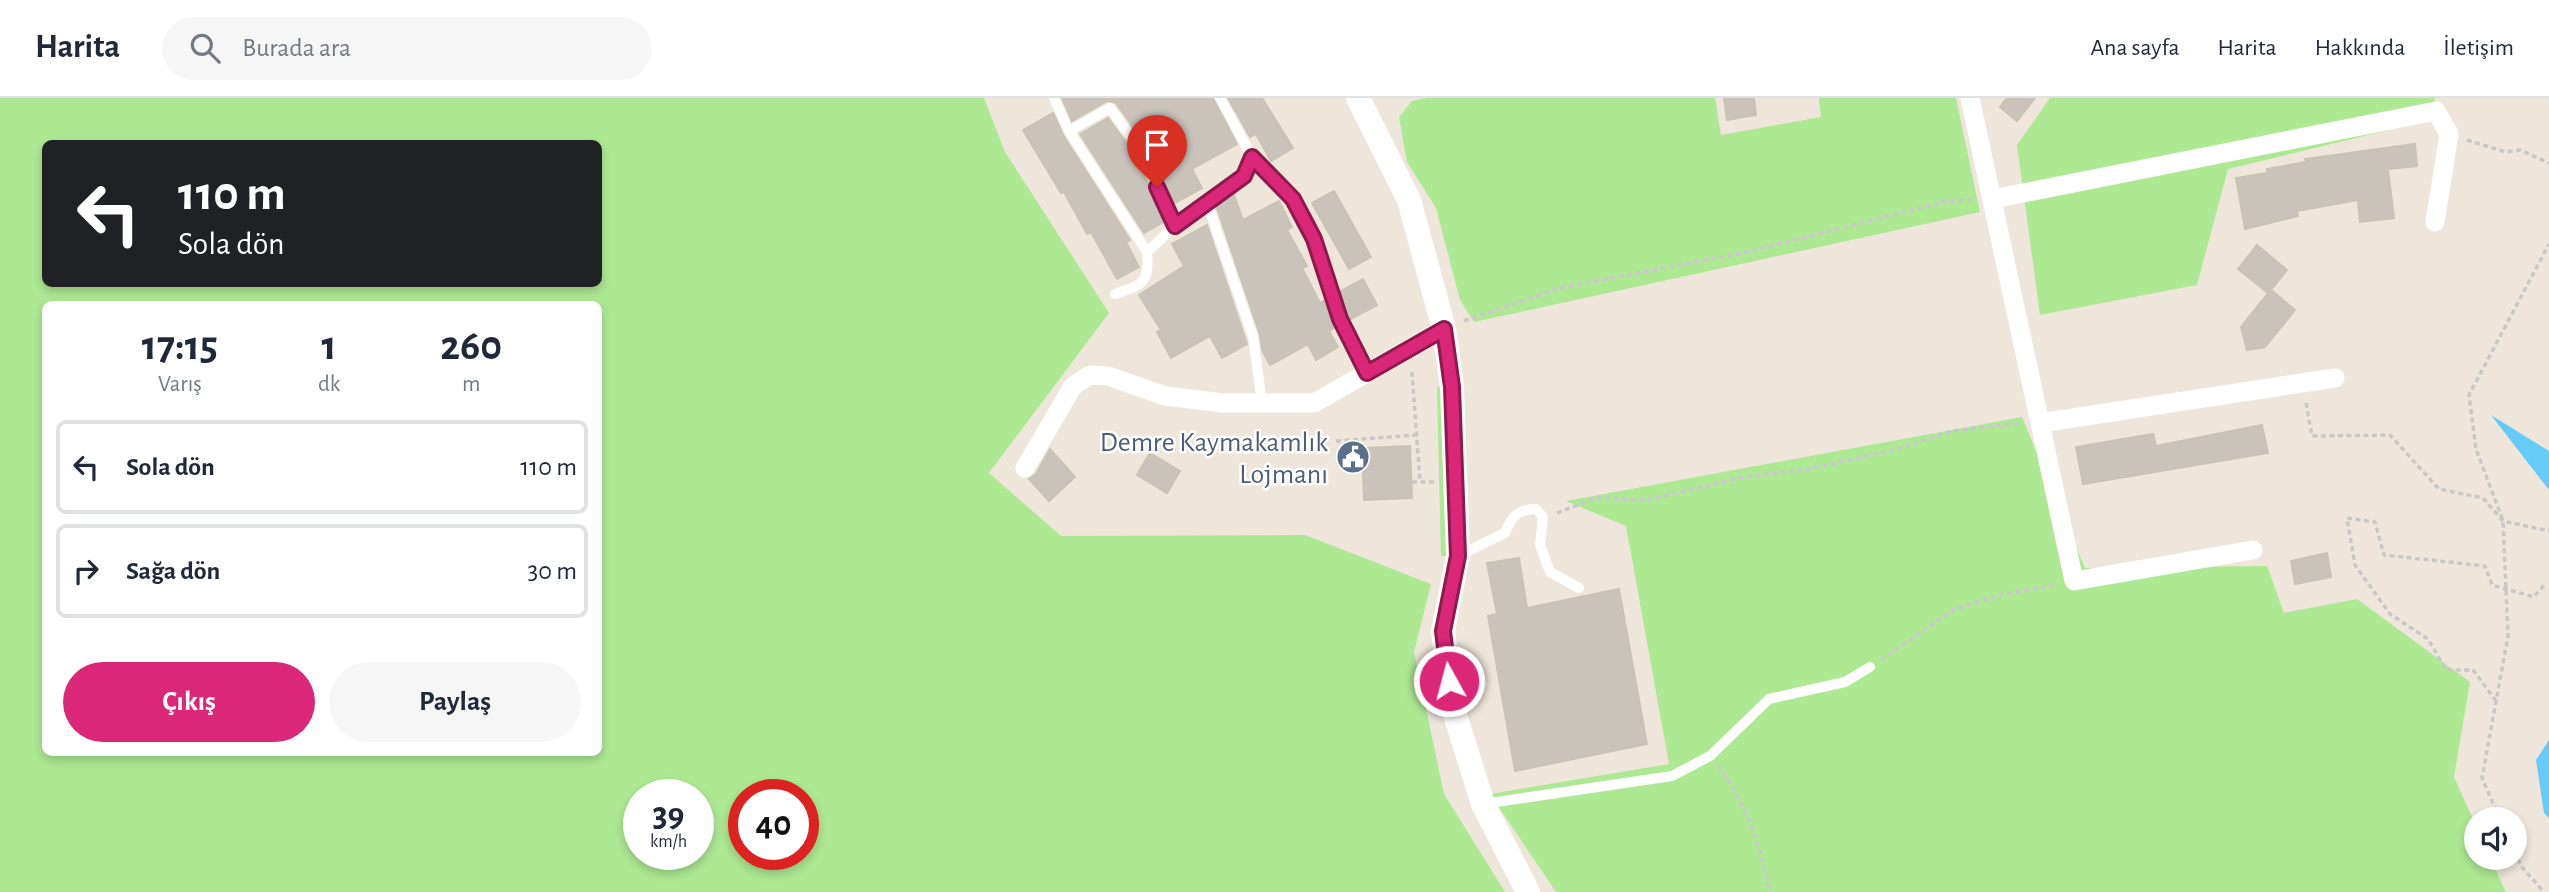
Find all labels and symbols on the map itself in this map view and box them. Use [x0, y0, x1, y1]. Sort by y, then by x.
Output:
pin [1127, 115, 1187, 187]
place label: Demre Kaymakamlık Lojmanı [1100, 429, 1328, 489]
public building icon: Demre Kaymakamlık Lojmanı [1334, 438, 1372, 476]
position arrow [1412, 644, 1486, 718]
speed limit sign: 40 [728, 779, 819, 870]

